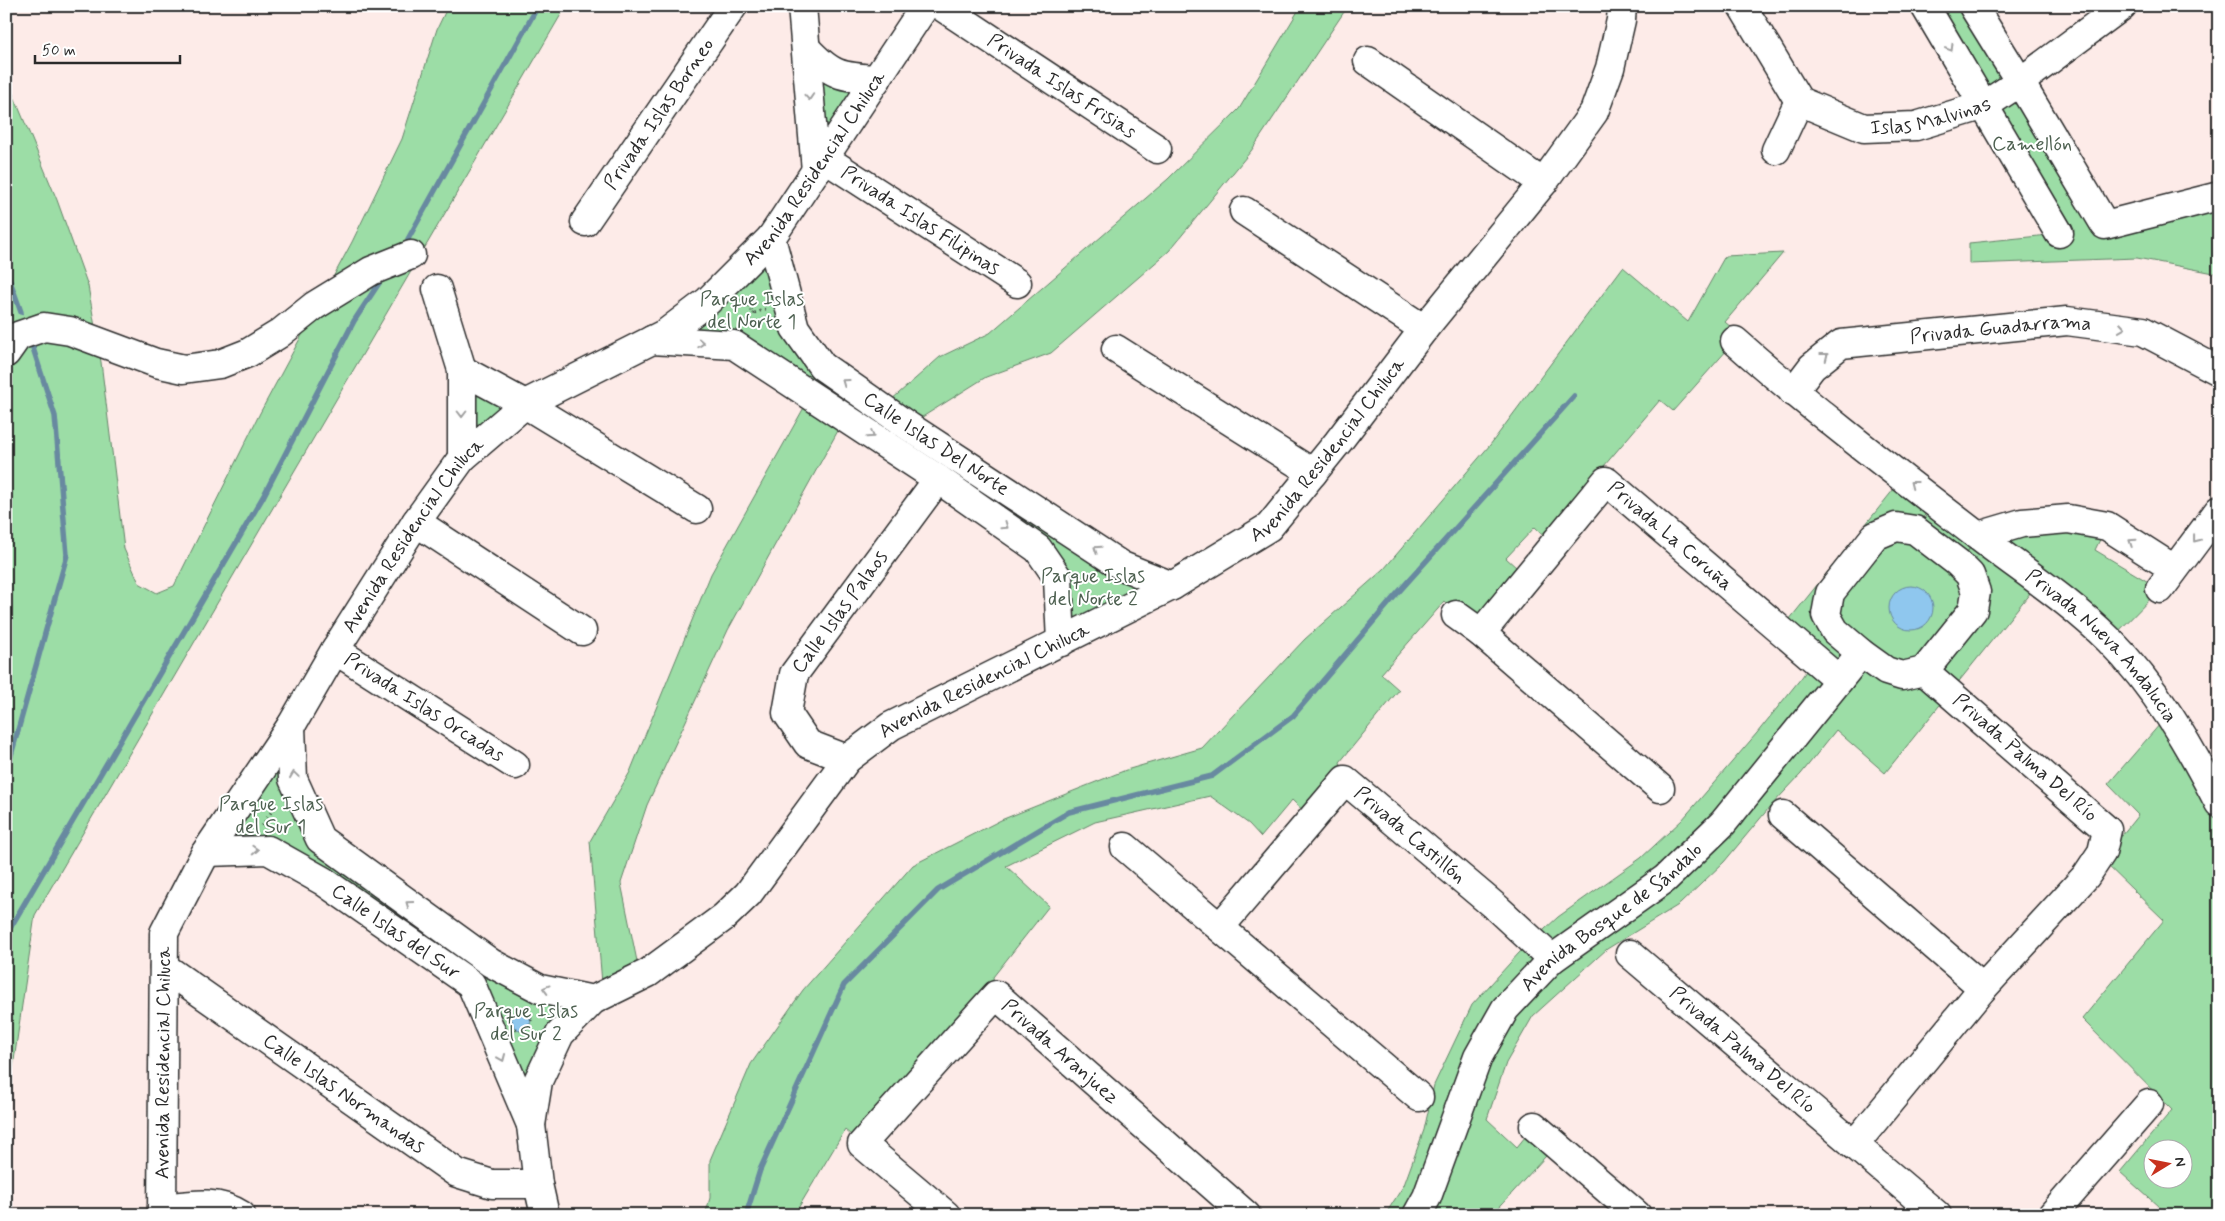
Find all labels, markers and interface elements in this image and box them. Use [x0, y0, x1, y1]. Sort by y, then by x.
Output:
street label: Privada Islas Frisias [982, 27, 1142, 145]
scale bar [35, 32, 180, 64]
street label: Privada Islas Borneo [598, 33, 721, 195]
text: 50 m [42, 41, 76, 61]
one-way arrow [1944, 42, 1954, 51]
street label: Avenida Residencial Chiluca [737, 65, 892, 272]
street label: Islas Malvinas [1870, 91, 1997, 141]
one-way arrow [803, 93, 814, 101]
park label: Camellón [1992, 131, 2072, 158]
street label: Privada Islas Filipinas [836, 159, 1005, 282]
park label: Parque Islas del Norte 1 [700, 286, 804, 336]
street label: Privada Guadarrama [1909, 307, 2093, 350]
one-way arrow [2118, 322, 2126, 333]
one-way arrow [697, 337, 705, 348]
street label: Avenida Residencial Chiluca [1245, 351, 1412, 549]
one-way arrow [1819, 354, 1828, 362]
one-way arrow [841, 379, 851, 388]
street label: Calle Islas Del Norte [858, 385, 1015, 502]
one-way arrow [457, 410, 467, 418]
one-way arrow [866, 428, 875, 438]
street label: Avenida Residencial Chiluca [336, 431, 490, 638]
street label: Privada La Coruña [1602, 475, 1738, 597]
one-way arrow [1910, 482, 1919, 490]
one-way arrow [1000, 520, 1009, 529]
one-way arrow [2194, 533, 2202, 542]
one-way arrow [2129, 539, 2138, 549]
street label: Calle Islas Palaos [785, 545, 894, 679]
one-way arrow [1093, 546, 1103, 555]
park label: Parque Islas del Norte 2 [1041, 563, 1145, 613]
street label: Privada Nueva Andalucia [2020, 563, 2184, 728]
street label: Avenida Residencial Chiluca [873, 615, 1095, 744]
street label: Privada Islas Orcadas [339, 646, 510, 769]
street label: Privada Palma Del Río [1947, 688, 2103, 828]
one-way arrow [289, 770, 299, 779]
street label: Privada Castillón [1348, 780, 1472, 890]
park label: Parque Islas del Sur 1 [219, 791, 323, 841]
street label: Avenida Bosque de Sándalo [1515, 837, 1708, 998]
one-way arrow [251, 845, 259, 855]
street label: Calle Islas del Sur [326, 877, 466, 986]
one-way arrow [405, 901, 415, 910]
street label: Avenida Residencial Chiluca [149, 946, 177, 1179]
street label: Privada Palma Del Río [1664, 980, 1822, 1120]
one-way arrow [542, 985, 550, 995]
street label: Privada Aranjuez [996, 993, 1125, 1111]
park label: Parque Islas del Sur 2 [474, 998, 578, 1048]
street label: Calle Islas Normandas [257, 1027, 431, 1160]
one-way arrow [496, 1053, 507, 1062]
north arrow [2142, 1138, 2192, 1188]
text: N [2170, 1156, 2189, 1168]

